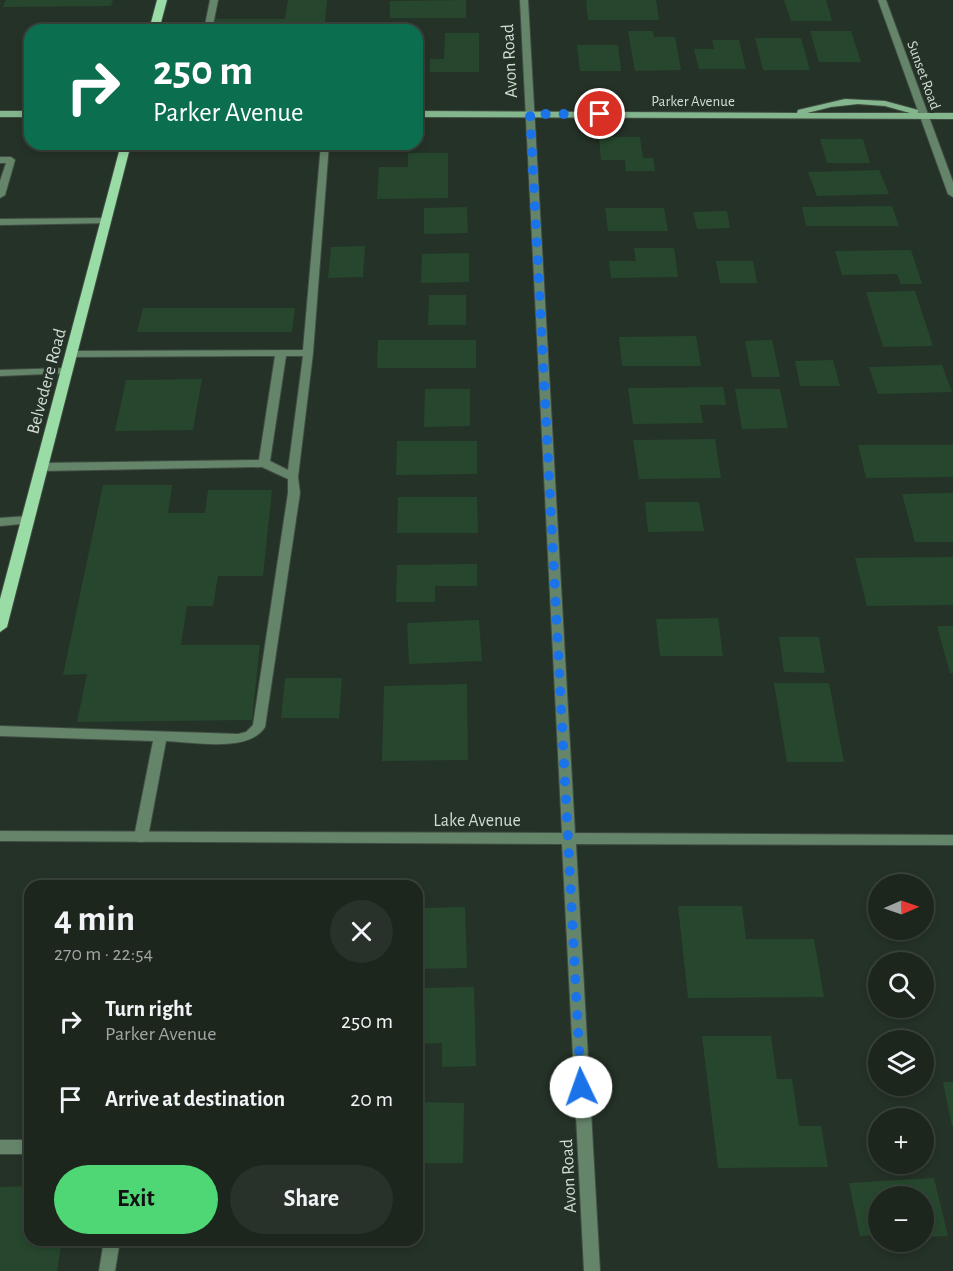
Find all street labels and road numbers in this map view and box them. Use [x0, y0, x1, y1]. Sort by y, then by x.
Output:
street label: Avon Road [499, 23, 521, 98]
street label: Sunset Road [904, 39, 943, 112]
street label: Parker Avenue [651, 94, 735, 109]
street label: Belvedere Road [24, 327, 70, 436]
street label: Lake Avenue [433, 812, 521, 830]
street label: Avon Road [558, 1138, 580, 1213]

